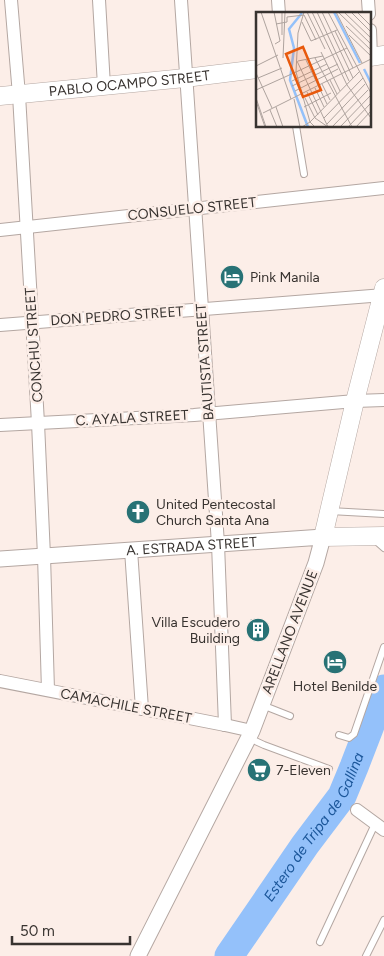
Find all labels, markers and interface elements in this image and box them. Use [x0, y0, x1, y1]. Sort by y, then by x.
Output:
inset map [256, 12, 372, 128]
street label: PABLO OCAMPO STREET [48, 66, 211, 100]
street label: CONSUELO STREET [127, 194, 257, 224]
hotel icon: Pink Manila [219, 264, 245, 290]
place label: Pink Manila [250, 269, 320, 286]
street label: CONCHU STREET [21, 287, 46, 403]
street label: DON PEDRO STREET [50, 303, 184, 329]
street label: BAUTISTA STREET [192, 303, 218, 421]
street label: C. AYALA STREET [75, 407, 189, 429]
place label: United Pentecostal Church Santa Ana [156, 496, 276, 529]
church icon: United Pentecostal Church Santa Ana [125, 499, 151, 525]
street label: A. ESTRADA STREET [126, 533, 258, 559]
street label: ARELLANO AVENUE [258, 568, 322, 696]
place label: Villa Escudero Building [151, 614, 240, 647]
building icon: Villa Escudero Building [245, 617, 271, 643]
hotel icon: Hotel Benilde [322, 649, 348, 675]
place label: Hotel Benilde [293, 678, 377, 695]
street label: CAMACHILE STREET [59, 685, 193, 727]
water label: Estero de Tripa de Gallina [260, 750, 368, 905]
supermarket icon: 7-Eleven [246, 757, 272, 783]
place label: 7-Eleven [276, 762, 331, 779]
scale bar [12, 914, 130, 946]
text: 50 m [20, 922, 55, 940]

